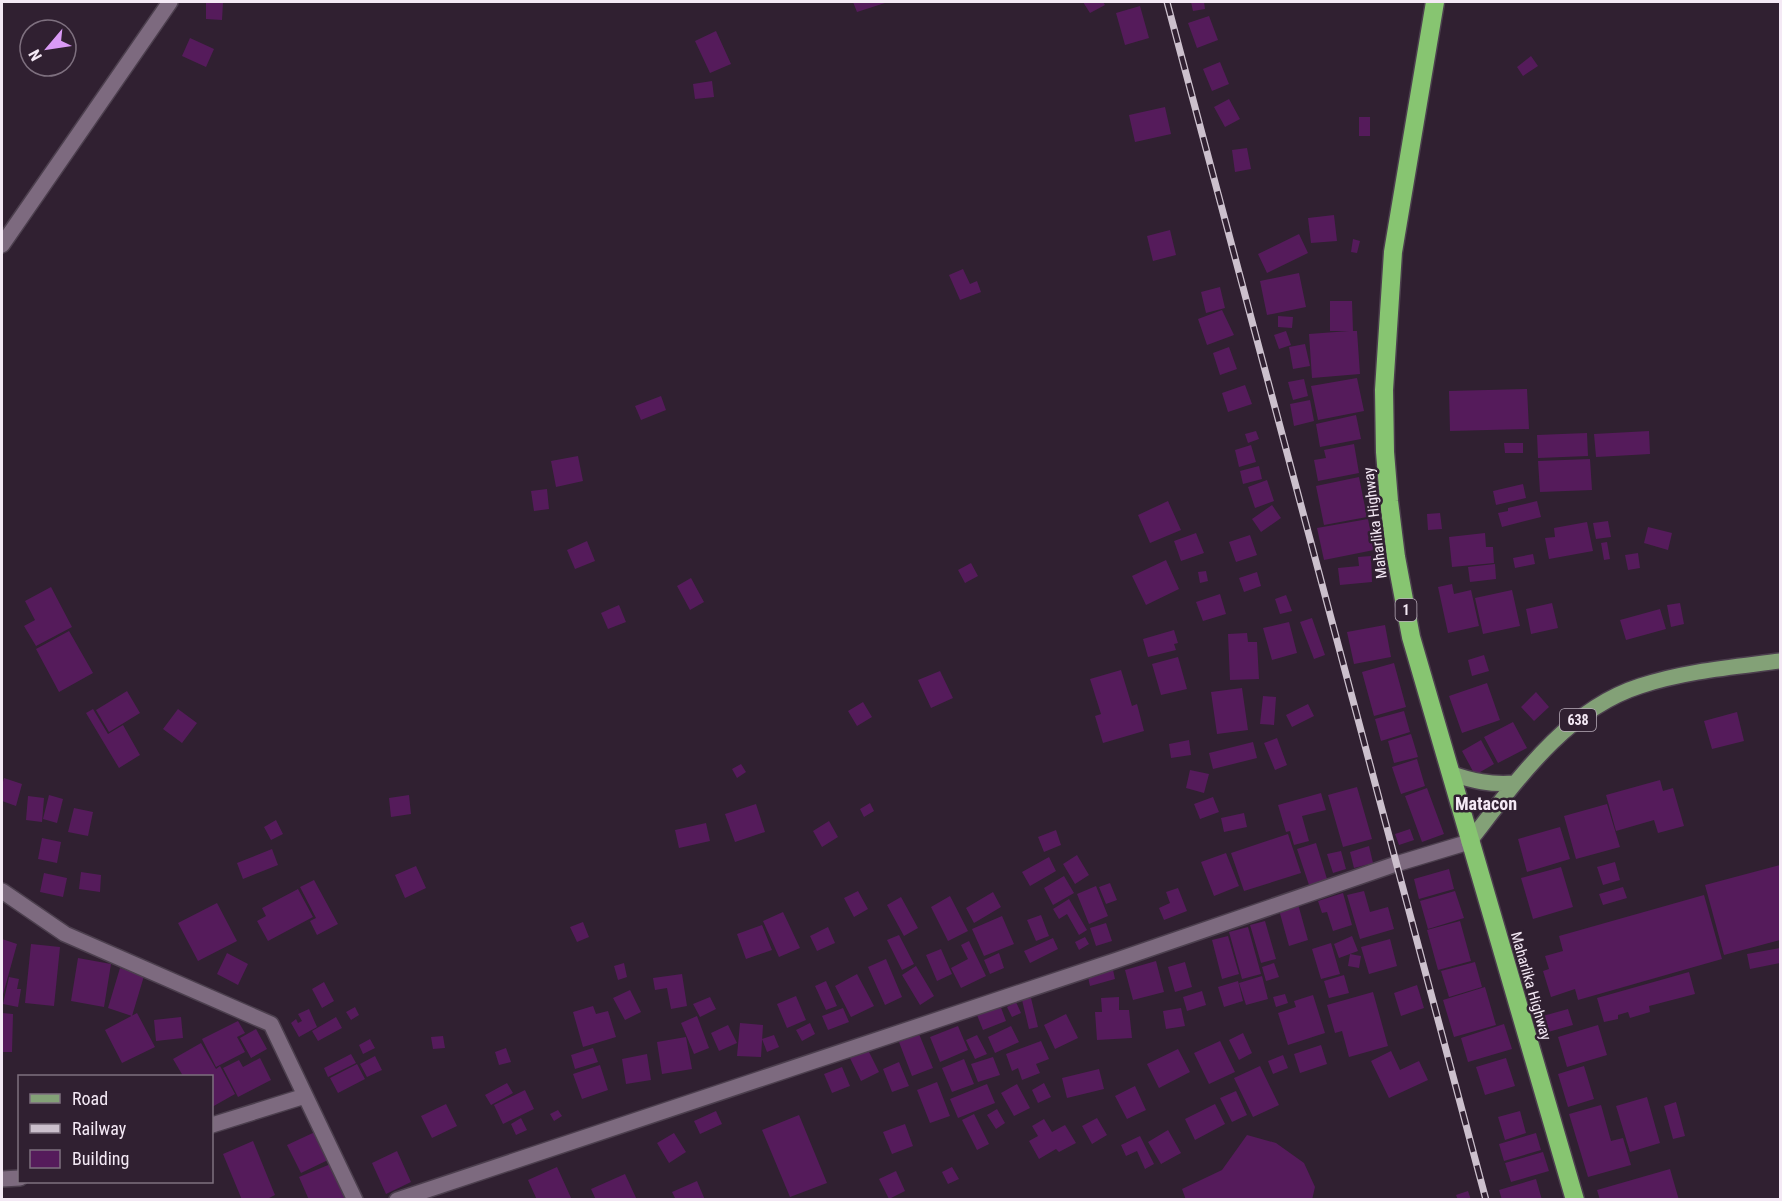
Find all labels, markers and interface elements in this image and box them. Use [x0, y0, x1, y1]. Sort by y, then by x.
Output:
north arrow [18, 18, 78, 78]
text: N [25, 46, 46, 64]
street label: Maharlika Highway [1359, 466, 1391, 580]
road number: 1 [1396, 599, 1416, 621]
road number: 638 [1560, 709, 1596, 731]
district label: Matacon [1455, 793, 1517, 814]
street label: Maharlika Highway [1507, 930, 1555, 1042]
legend [18, 1075, 213, 1183]
text: Road [72, 1088, 108, 1109]
text: Railway [72, 1118, 127, 1139]
text: Building [72, 1148, 129, 1169]

